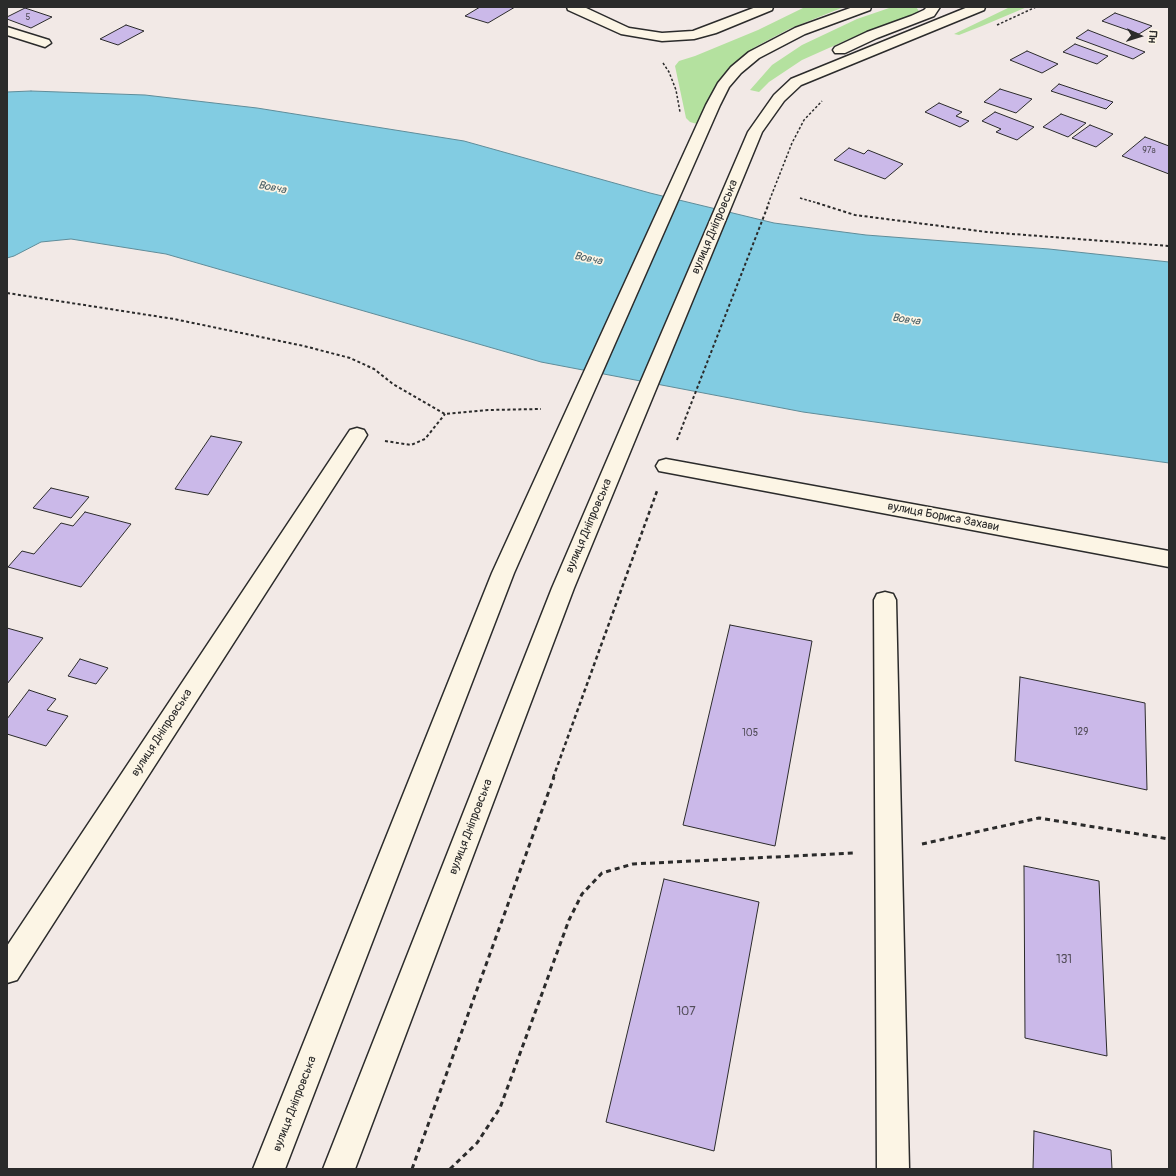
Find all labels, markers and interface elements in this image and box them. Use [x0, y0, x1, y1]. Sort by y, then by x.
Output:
house number: 5 [26, 13, 30, 23]
north arrow [1120, 16, 1160, 56]
text: Пн [1146, 30, 1159, 43]
house number: 97а [1142, 146, 1156, 156]
street label: вулиця Дніпровська [689, 178, 741, 276]
water label: Вовча [257, 179, 287, 197]
water label: Вовча [573, 250, 603, 268]
water label: Вовча [891, 311, 921, 329]
street label: вулиця Дніпровська [563, 477, 615, 575]
street label: вулиця Бориса Захави [886, 499, 1000, 535]
street label: вулиця Дніпровська [128, 687, 196, 779]
house number: 129 [1074, 726, 1088, 738]
house number: 105 [742, 727, 758, 739]
street label: вулиця Дніпровська [446, 777, 496, 877]
house number: 131 [1056, 953, 1072, 967]
house number: 107 [676, 1005, 696, 1019]
street label: вулиця Дніпровська [270, 1054, 320, 1154]

